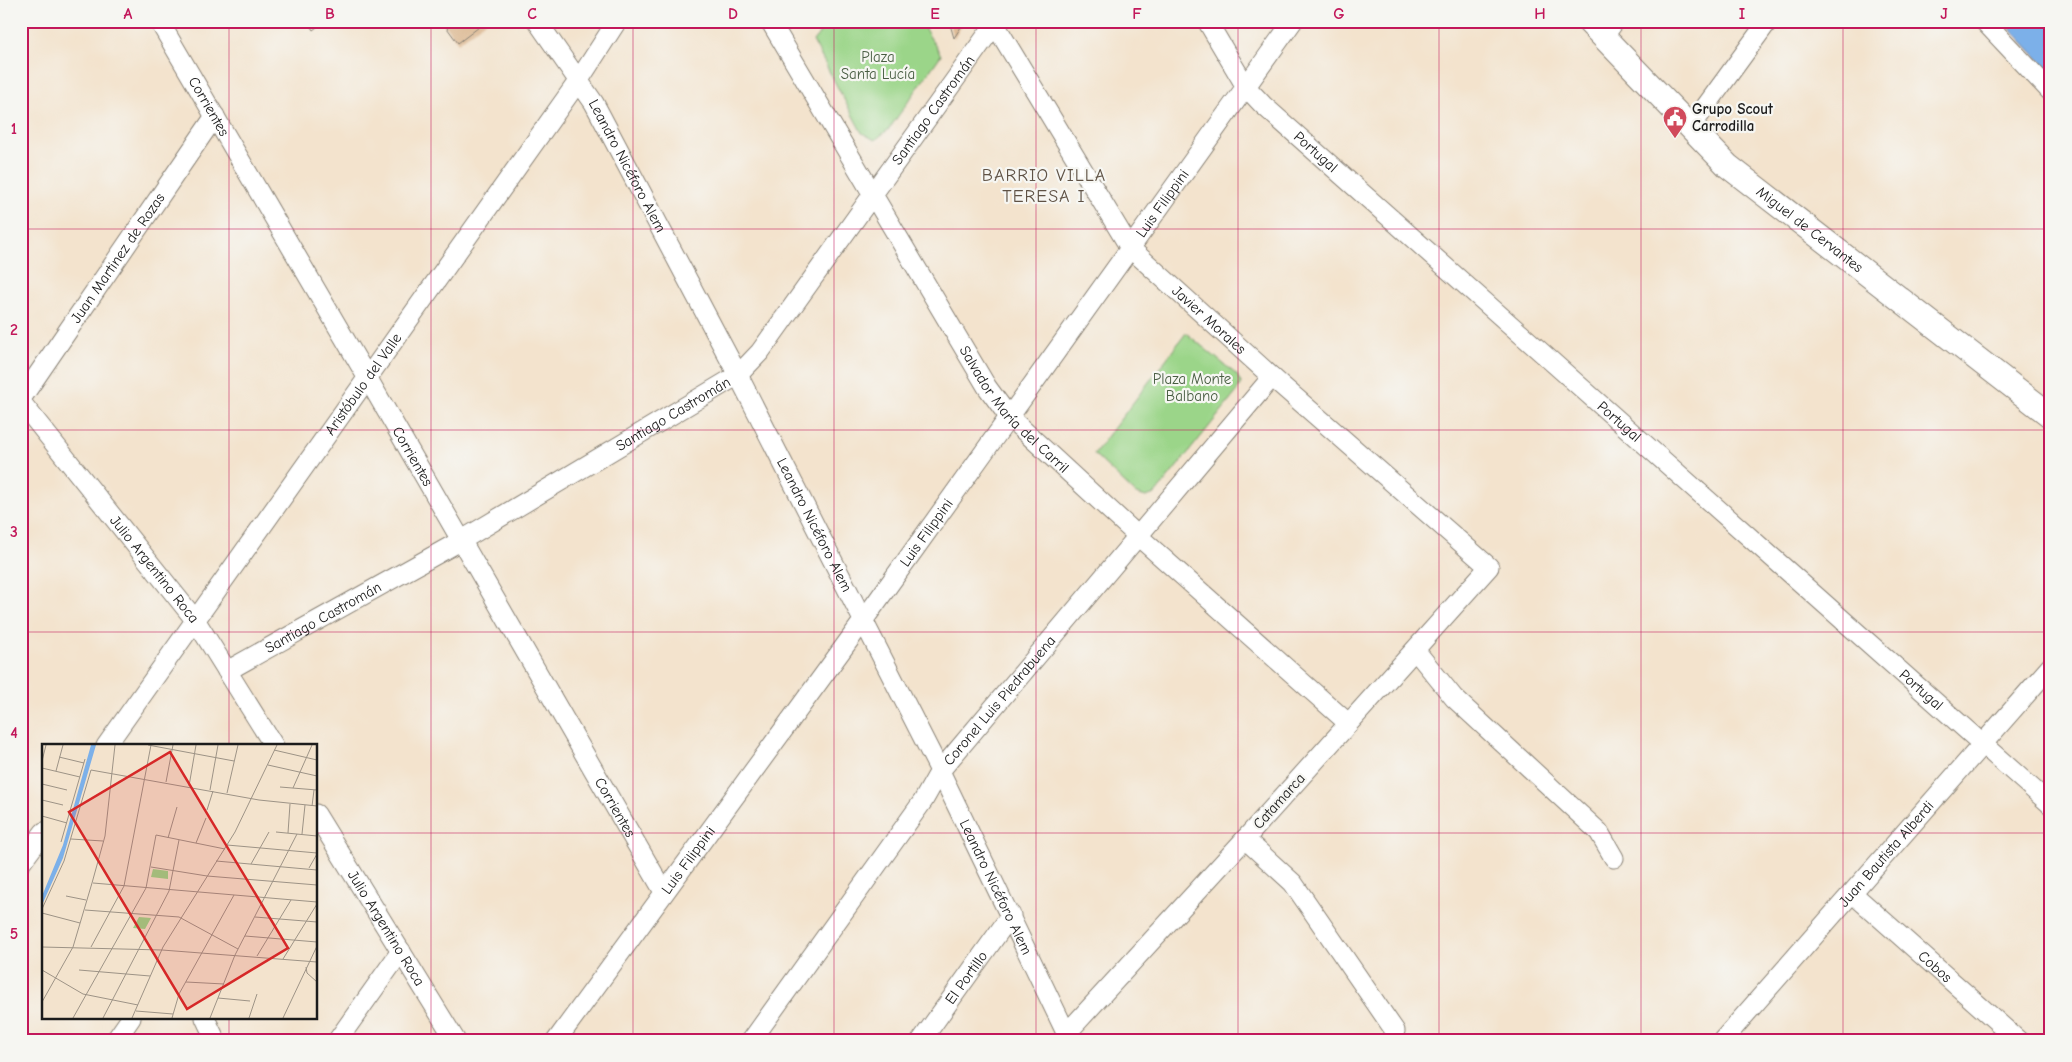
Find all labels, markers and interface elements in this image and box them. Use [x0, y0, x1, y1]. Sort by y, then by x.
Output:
text: A [124, 5, 133, 23]
text: B [325, 5, 335, 23]
text: C [527, 5, 537, 23]
text: D [728, 5, 738, 23]
text: E [930, 5, 940, 23]
text: F [1132, 5, 1142, 23]
text: G [1333, 5, 1345, 23]
text: H [1534, 5, 1546, 23]
text: I [1739, 5, 1745, 23]
text: J [1940, 5, 1948, 23]
park label: Plaza Santa Lucía [841, 48, 915, 83]
street label: Santiago Castromán [888, 52, 978, 168]
street label: Corrientes [185, 73, 233, 139]
street label: Leandro Nicéforo Alem [585, 96, 670, 235]
place label: Grupo Scout Carrodilla [1692, 100, 1774, 135]
public building icon: Grupo Scout Carrodilla [1662, 105, 1688, 139]
text: 1 [11, 120, 17, 138]
street label: Portugal [1290, 128, 1341, 176]
district label: BARRIO VILLA TERESA I [982, 165, 1106, 207]
street label: Luis Filippini [1132, 166, 1193, 241]
street label: Miguel de Cervantes [1753, 182, 1867, 276]
street label: Juan Martinez de Rozas [67, 189, 169, 327]
street label: Javier Morales [1168, 282, 1250, 358]
text: 2 [10, 321, 18, 339]
street label: Aristóbulo del Valle [321, 329, 406, 439]
street label: Salvador María del Carril [956, 342, 1073, 477]
park label: Plaza Monte Balbano [1153, 370, 1232, 405]
street label: Santiago Castromán [613, 373, 734, 455]
street label: Portugal [1594, 397, 1645, 446]
street label: Corrientes [389, 423, 437, 489]
street label: Leandro Nicéforo Alem [773, 455, 856, 595]
street label: Luis Filippini [896, 495, 957, 570]
street label: Julio Argentino Roca [106, 512, 203, 627]
text: 3 [10, 523, 18, 541]
street label: Santiago Castromán [262, 578, 384, 657]
street label: Coronel Luis Piedrabuena [940, 632, 1059, 769]
street label: Portugal [1896, 666, 1947, 714]
text: 4 [10, 724, 18, 742]
inset map [42, 744, 318, 1020]
street label: Catamarca [1249, 769, 1309, 833]
street label: Corrientes [591, 774, 639, 840]
street label: Juan Bautista Alberdi [1835, 797, 1938, 911]
street label: Leandro Nicéforo Alem [956, 817, 1036, 958]
street label: Luis Filippini [657, 823, 719, 898]
street label: Julio Argentino Roca [344, 867, 429, 989]
text: 5 [10, 925, 18, 943]
street label: El Portillo [941, 947, 992, 1008]
street label: Cobos [1914, 947, 1956, 986]

